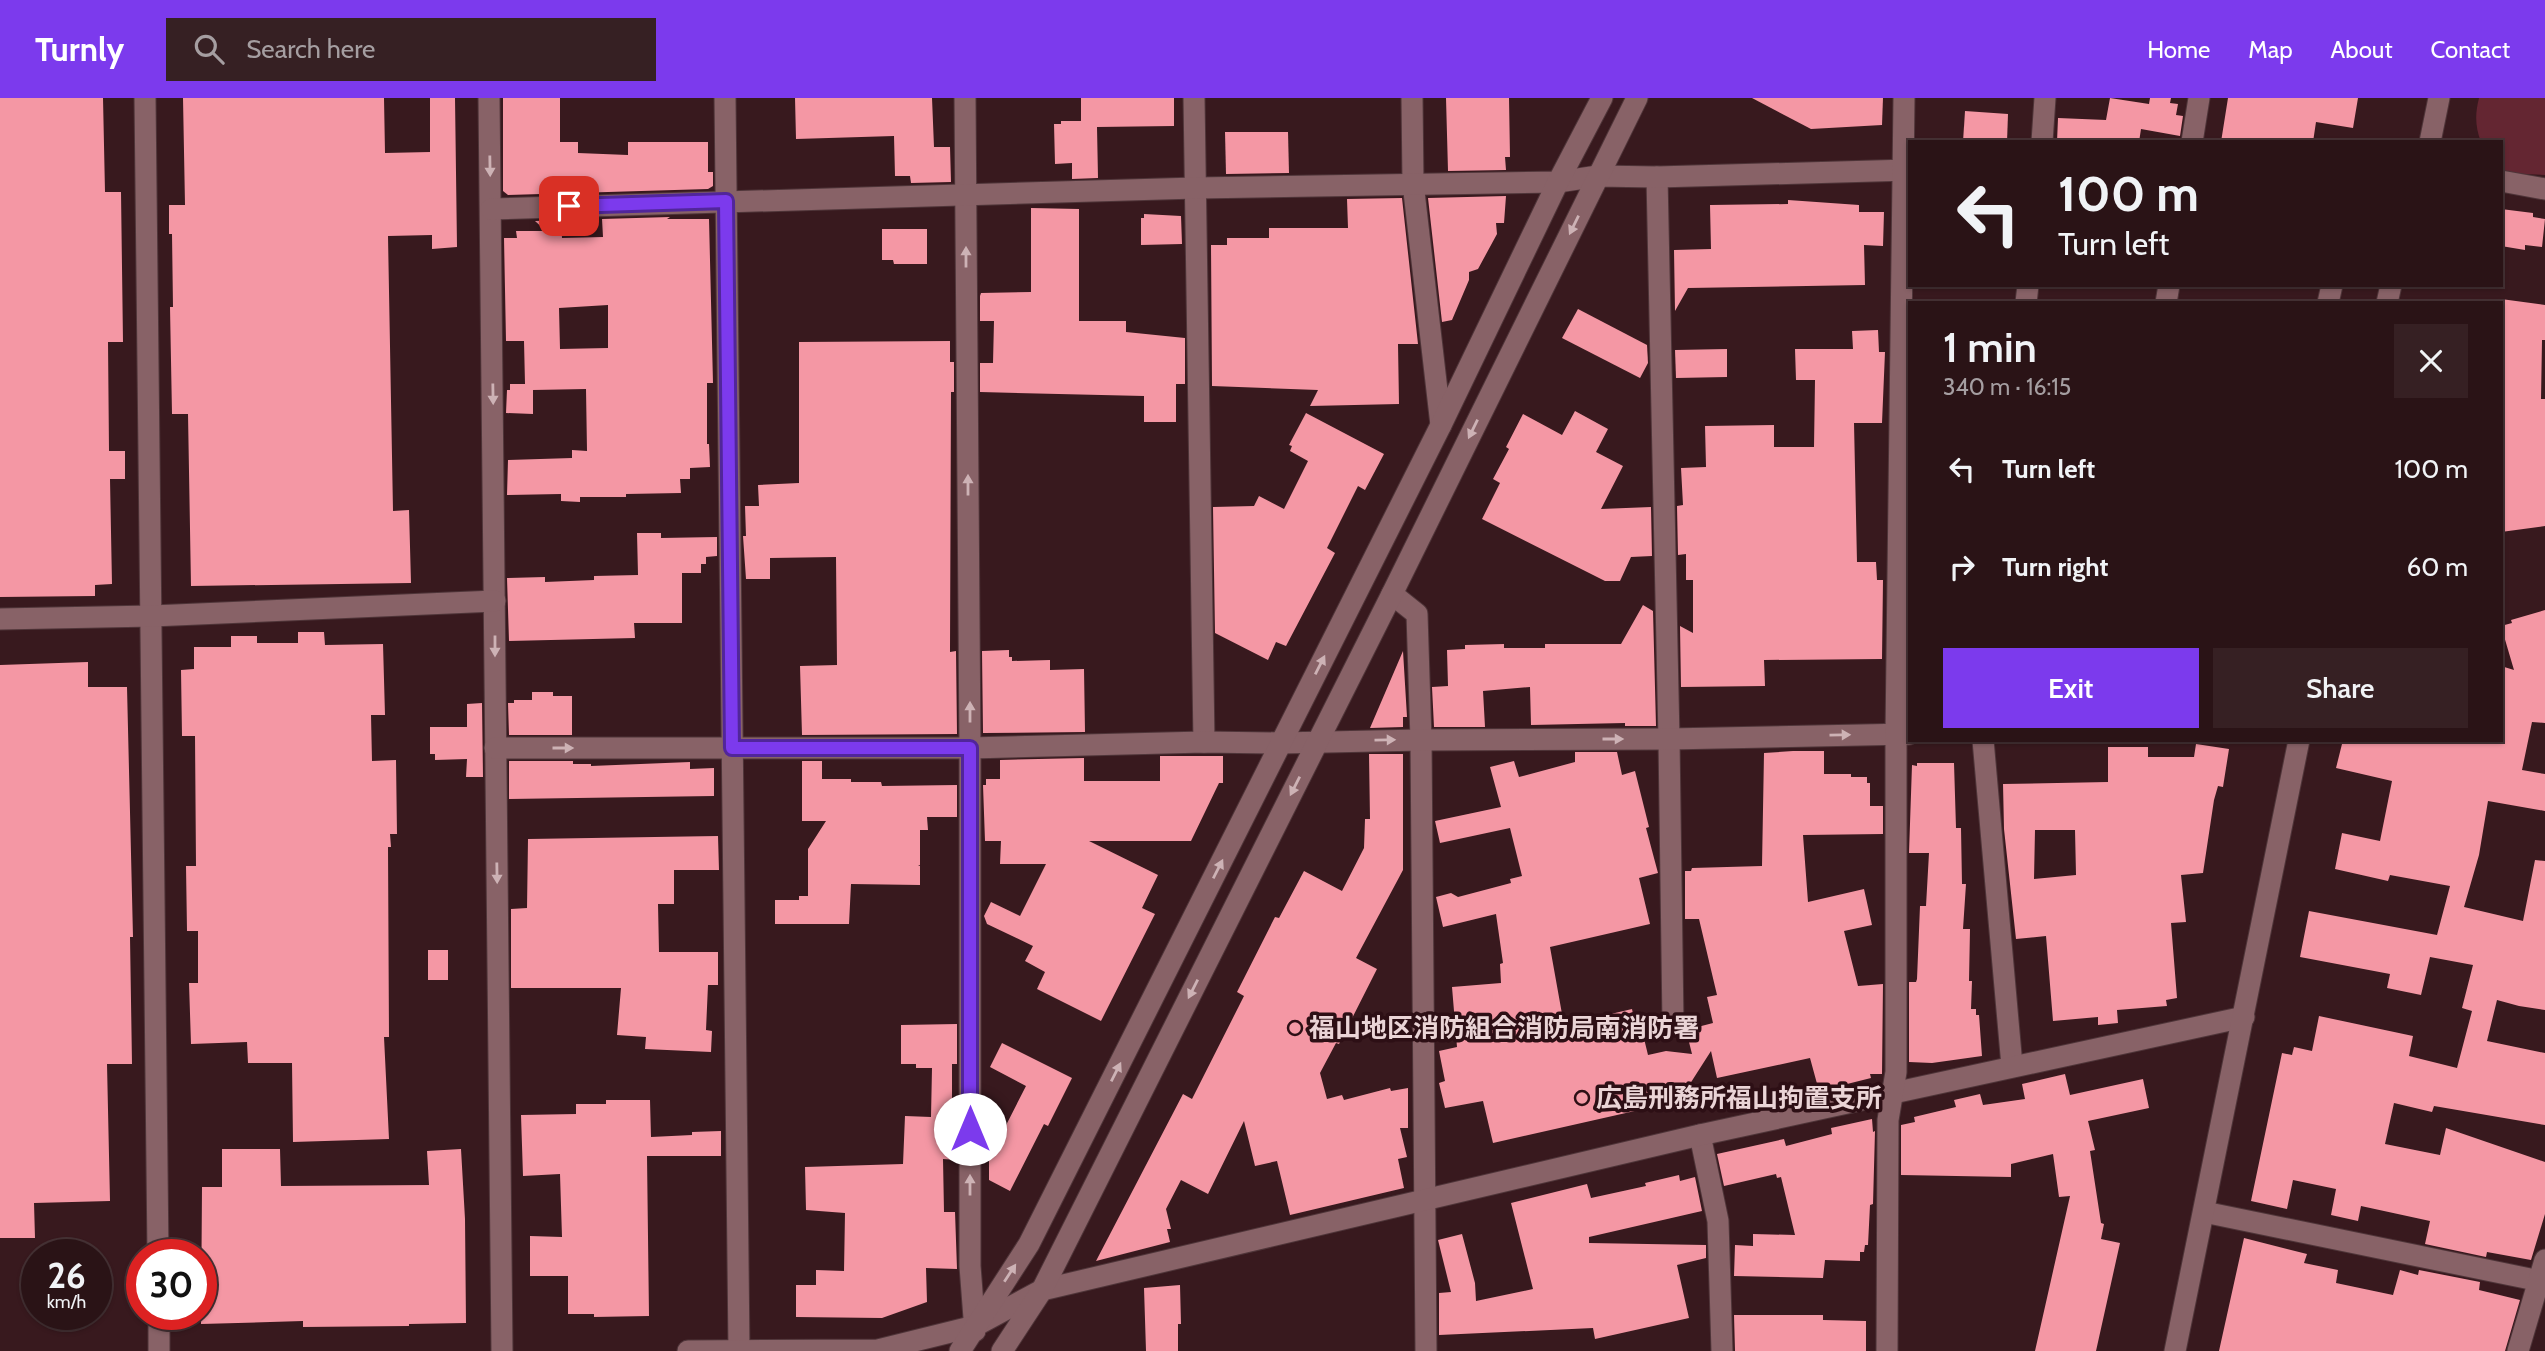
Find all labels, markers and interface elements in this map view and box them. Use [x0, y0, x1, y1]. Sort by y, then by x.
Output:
search box [166, 18, 656, 81]
text: Turnly [35, 29, 124, 69]
icon: search [190, 30, 228, 68]
text: Search here [246, 33, 375, 65]
text: Home [2147, 35, 2210, 64]
text: Map [2248, 35, 2293, 64]
text: About [2331, 35, 2393, 64]
text: Contact [2431, 35, 2510, 64]
one-way arrow [484, 155, 496, 177]
text: 100 m [2058, 164, 2199, 223]
icon: left [1943, 168, 2034, 259]
pin [539, 176, 599, 236]
icon: arrive [550, 187, 588, 225]
one-way arrow [1568, 215, 1580, 235]
text: Turn left [2058, 224, 2169, 263]
one-way arrow [960, 246, 972, 268]
text: 1 min [1943, 321, 2037, 373]
button: close [2394, 324, 2468, 398]
text: 340 m · 16:15 [1943, 373, 2071, 401]
one-way arrow [487, 383, 498, 405]
one-way arrow [1468, 419, 1479, 439]
icon: left [1943, 450, 1981, 488]
text: Turn left [2002, 453, 2095, 485]
text: 100 m [2395, 453, 2468, 485]
one-way arrow [962, 473, 974, 495]
icon: right [1943, 548, 1981, 586]
text: Turn right [2002, 551, 2108, 583]
text: 60 m [2406, 551, 2468, 583]
one-way arrow [489, 635, 501, 657]
button: Exit [1943, 648, 2199, 728]
button: Share [2213, 648, 2468, 728]
one-way arrow [1315, 655, 1326, 675]
one-way arrow [964, 701, 976, 723]
one-way arrow [1830, 730, 1852, 741]
one-way arrow [1602, 733, 1624, 745]
one-way arrow [1375, 735, 1397, 746]
one-way arrow [553, 742, 575, 754]
one-way arrow [1290, 776, 1301, 796]
one-way arrow [1212, 858, 1224, 878]
one-way arrow [491, 862, 502, 884]
one-way arrow [1187, 979, 1198, 999]
place label: 福山地区消防組合消防局南消防署 [1309, 1012, 1699, 1044]
marker: 福山地区消防組合消防局南消防署 [1287, 1020, 1303, 1036]
one-way arrow [1110, 1062, 1121, 1082]
place label: 広島刑務所福山拘置支所 [1596, 1082, 1882, 1114]
marker: 広島刑務所福山拘置支所 [1574, 1090, 1590, 1106]
position arrow [933, 1092, 1007, 1166]
one-way arrow [964, 1173, 976, 1195]
speed limit sign: 30 [126, 1239, 217, 1330]
text: 26 [47, 1254, 86, 1297]
one-way arrow [1003, 1264, 1017, 1282]
text: km/h [47, 1291, 86, 1313]

